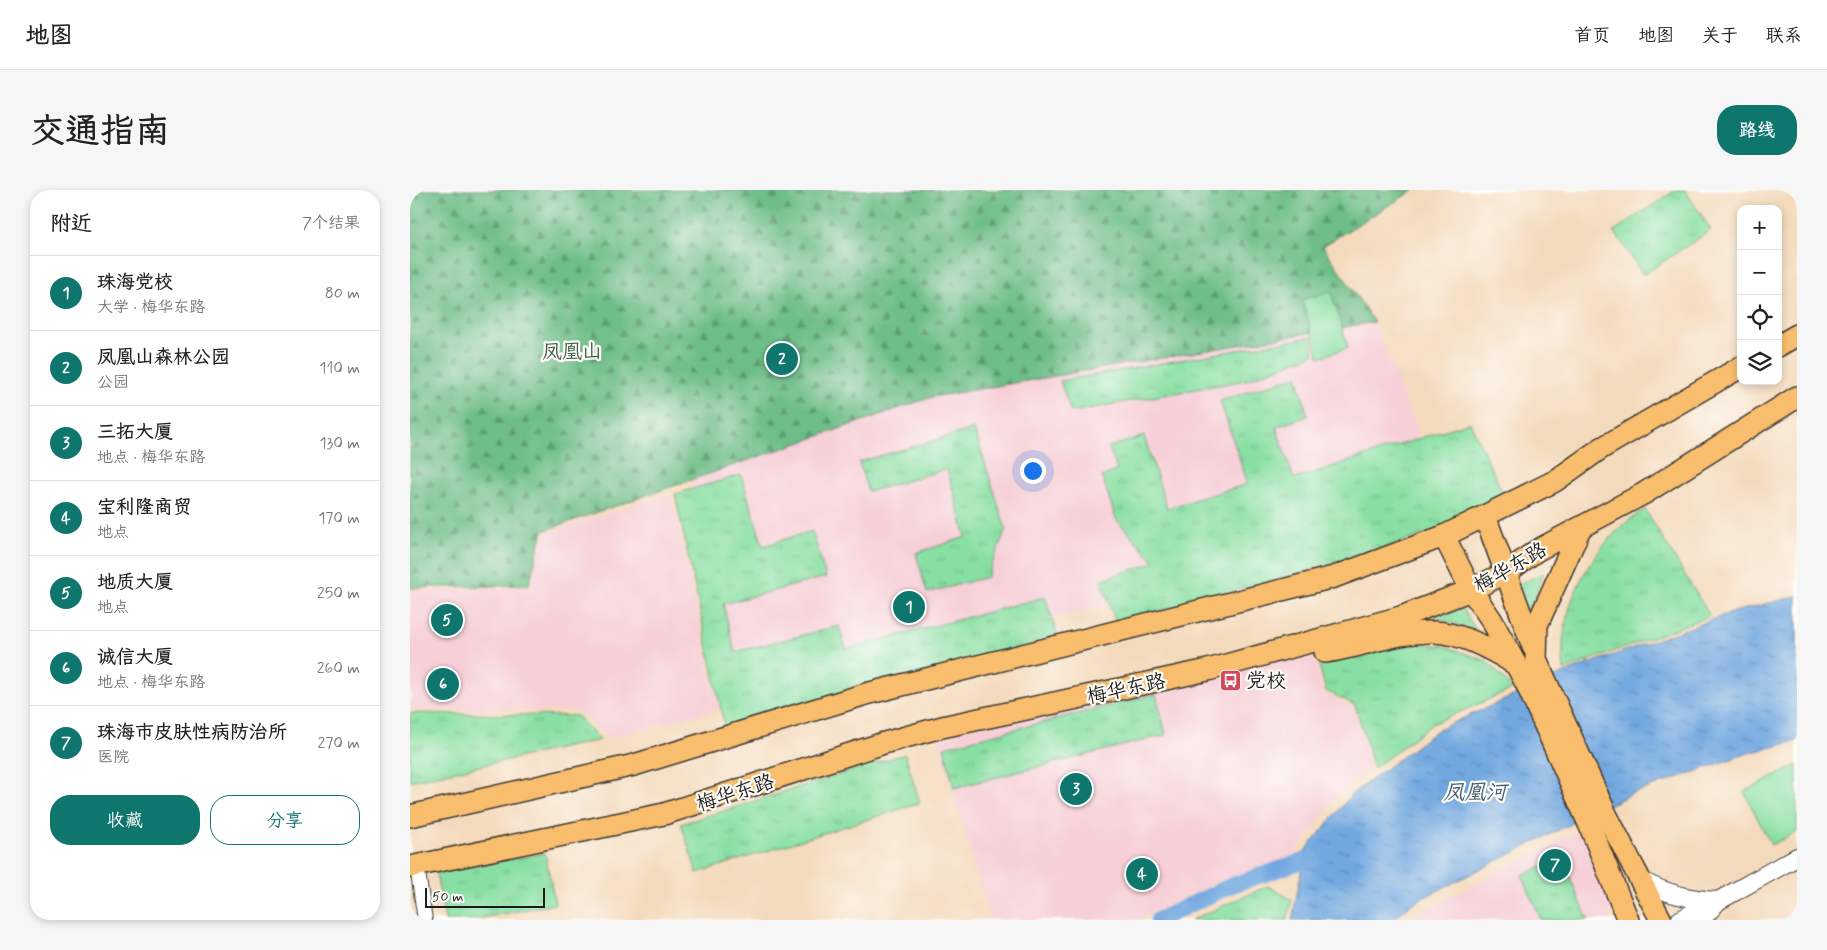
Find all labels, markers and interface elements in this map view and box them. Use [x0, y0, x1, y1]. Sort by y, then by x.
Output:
text: 地图 [25, 21, 73, 52]
text: 首页 [1574, 24, 1610, 48]
text: 地图 [1638, 24, 1674, 48]
text: 关于 [1702, 24, 1738, 48]
text: 联系 [1766, 24, 1802, 48]
button: 路线 [1717, 105, 1797, 155]
text: 交通指南 [30, 109, 170, 155]
map controls [1737, 205, 1782, 385]
button: + [1737, 205, 1782, 250]
text: 附近 [50, 210, 92, 238]
text: 7个结果 [302, 213, 360, 234]
button: − [1737, 250, 1782, 295]
text: 珠海党校 [97, 270, 173, 295]
text: 1 [62, 283, 70, 304]
text: 80 m [325, 283, 360, 304]
button: locate [1737, 295, 1782, 340]
text: 大学 · 梅华东路 [97, 297, 205, 318]
park label: 凤凰山 [542, 339, 602, 366]
pin: 2 [766, 340, 798, 378]
button: layers [1737, 340, 1782, 385]
text: 凤凰山森林公园 [97, 345, 230, 370]
text: 2 [62, 358, 70, 379]
text: 110 m [319, 358, 360, 379]
text: 公园 [97, 372, 129, 393]
text: 三拓大厦 [97, 420, 173, 445]
text: 3 [62, 433, 70, 454]
text: 130 m [319, 433, 360, 454]
text: 地点 · 梅华东路 [97, 447, 205, 468]
your location [1020, 458, 1046, 484]
text: 宝利隆商贸 [97, 495, 192, 520]
text: 4 [61, 508, 71, 529]
text: 170 m [318, 508, 360, 529]
text: 地点 [97, 522, 129, 543]
street label: 梅华东路 [1469, 536, 1553, 600]
text: 地质大厦 [97, 570, 173, 595]
text: 5 [61, 583, 71, 604]
text: 250 m [317, 583, 360, 604]
pin: 1 [893, 588, 925, 626]
text: 地点 [97, 597, 129, 618]
pin: 5 [431, 601, 463, 639]
text: 诚信大厦 [97, 645, 173, 670]
text: 6 [62, 658, 70, 679]
text: 260 m [317, 658, 360, 679]
pin: 6 [427, 665, 459, 703]
street label: 梅华东路 [1084, 668, 1169, 711]
bus stop icon: 党校 [1218, 668, 1242, 692]
place label: 党校 [1246, 668, 1286, 695]
text: 地点 · 梅华东路 [97, 672, 205, 693]
text: 珠海市皮肤性病防治所 [97, 720, 287, 745]
text: 7 [61, 733, 71, 754]
text: 270 m [317, 733, 360, 754]
text: 医院 [97, 747, 129, 768]
street label: 梅华东路 [693, 768, 779, 819]
pin: 3 [1060, 770, 1092, 808]
water label: 凤凰河 [1444, 779, 1509, 807]
button: 收藏 [50, 795, 200, 845]
button: 分享 [210, 795, 360, 845]
pin: 7 [1539, 846, 1571, 884]
pin: 4 [1126, 855, 1158, 893]
scale bar [425, 885, 545, 908]
text: 50 m [432, 888, 463, 906]

